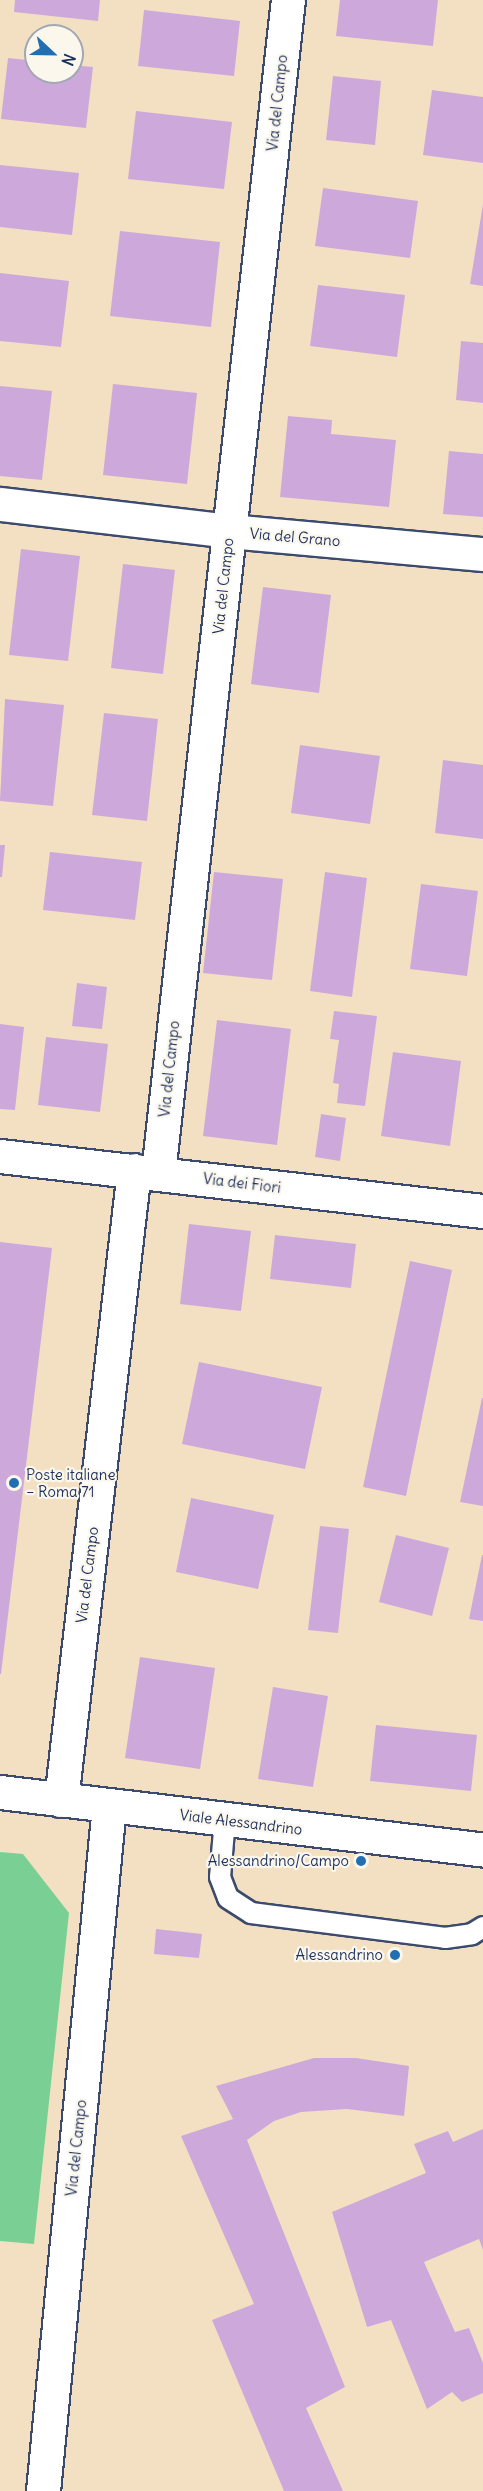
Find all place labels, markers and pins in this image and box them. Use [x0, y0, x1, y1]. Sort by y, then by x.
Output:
place label: Poste italiane – Roma 71 [26, 1465, 116, 1500]
marker: Poste italiane – Roma 71 [7, 1476, 21, 1490]
place label: Alessandrino/Campo [208, 1852, 349, 1870]
marker: Alessandrino/Campo [354, 1854, 368, 1868]
place label: Alessandrino [296, 1946, 383, 1964]
marker: Alessandrino [388, 1948, 402, 1962]

